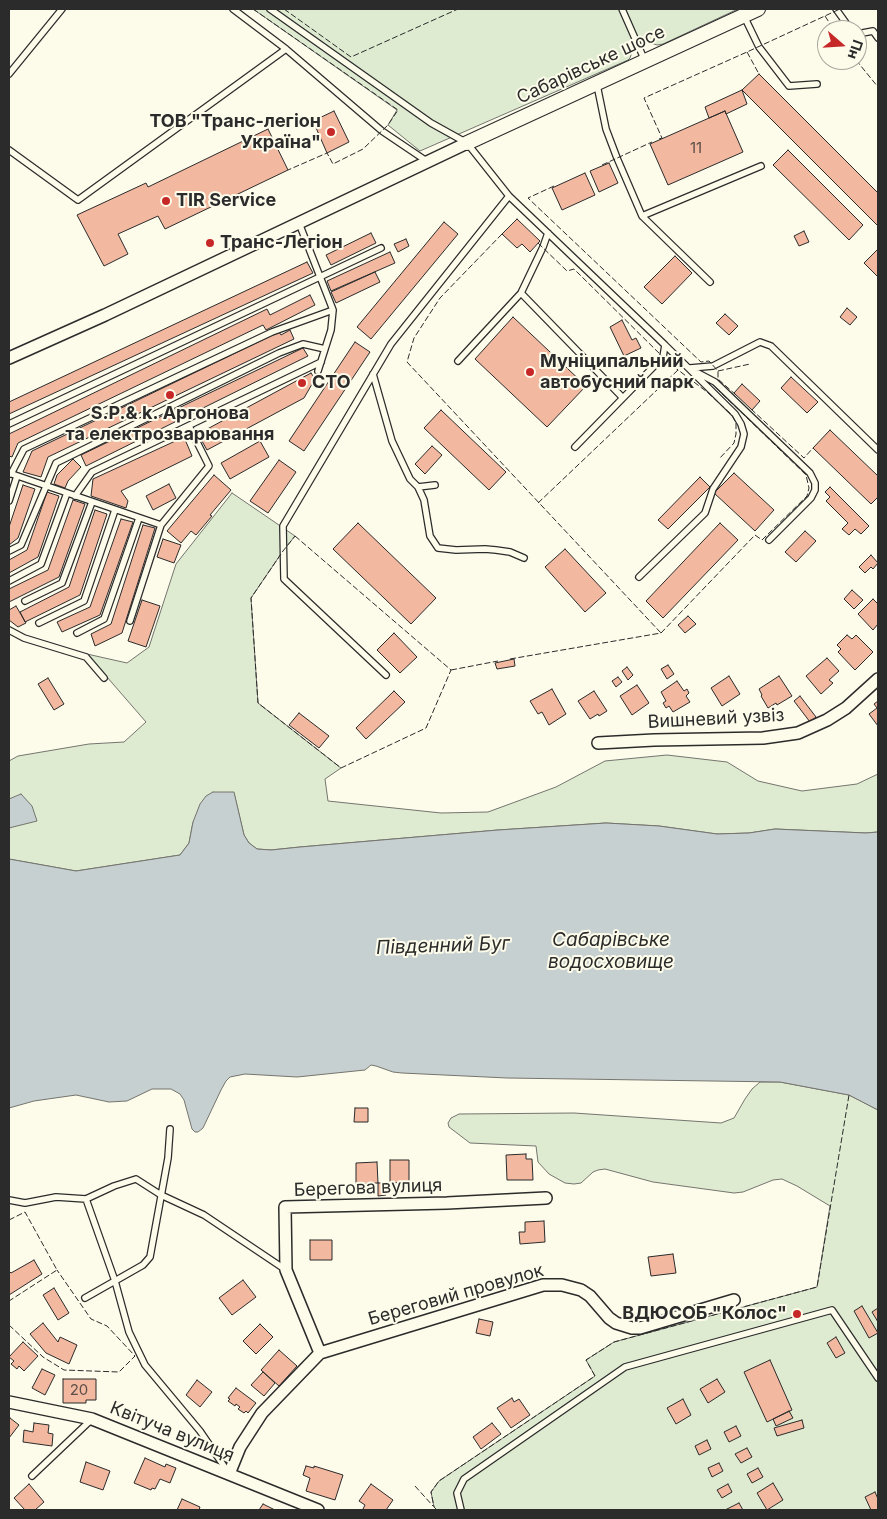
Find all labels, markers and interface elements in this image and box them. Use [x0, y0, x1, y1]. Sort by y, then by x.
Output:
north arrow [817, 20, 867, 70]
street label: Сабарівське шосе [513, 21, 669, 109]
text: Пн [845, 38, 867, 62]
place label: ТОВ "Транс-легіон Україна" [149, 111, 321, 154]
marker: ТОВ "Транс-легіон Україна" [325, 126, 337, 138]
house number: 11 [690, 139, 702, 157]
place label: TIR Service [176, 190, 276, 212]
marker: TIR Service [160, 195, 172, 207]
place label: Транс-Легіон [220, 232, 343, 254]
marker: Транс-Легіон [204, 237, 216, 249]
place label: Муніципальний автобусний парк [540, 351, 694, 394]
marker: Муніципальний автобусний парк [524, 366, 536, 378]
place label: СТО [312, 372, 351, 394]
marker: СТО [296, 377, 308, 389]
marker: S.P.& k. Аргонова та електрозварювання [164, 389, 176, 401]
place label: S.P.& k. Аргонова та електрозварювання [66, 403, 274, 446]
street label: Вишневий узвіз [647, 705, 785, 733]
water label: Сабарівське водосховище [548, 929, 674, 973]
water label: Південний Буг [376, 932, 510, 960]
street label: Берегова вулиця [293, 1175, 443, 1201]
street label: Береговий провулок [366, 1260, 546, 1330]
place label: ВДЮСОБ "Колос" [622, 1303, 787, 1325]
marker: ВДЮСОБ "Колос" [791, 1308, 803, 1320]
house number: 20 [70, 1381, 88, 1399]
street label: Квітуча вулиця [107, 1397, 237, 1467]

